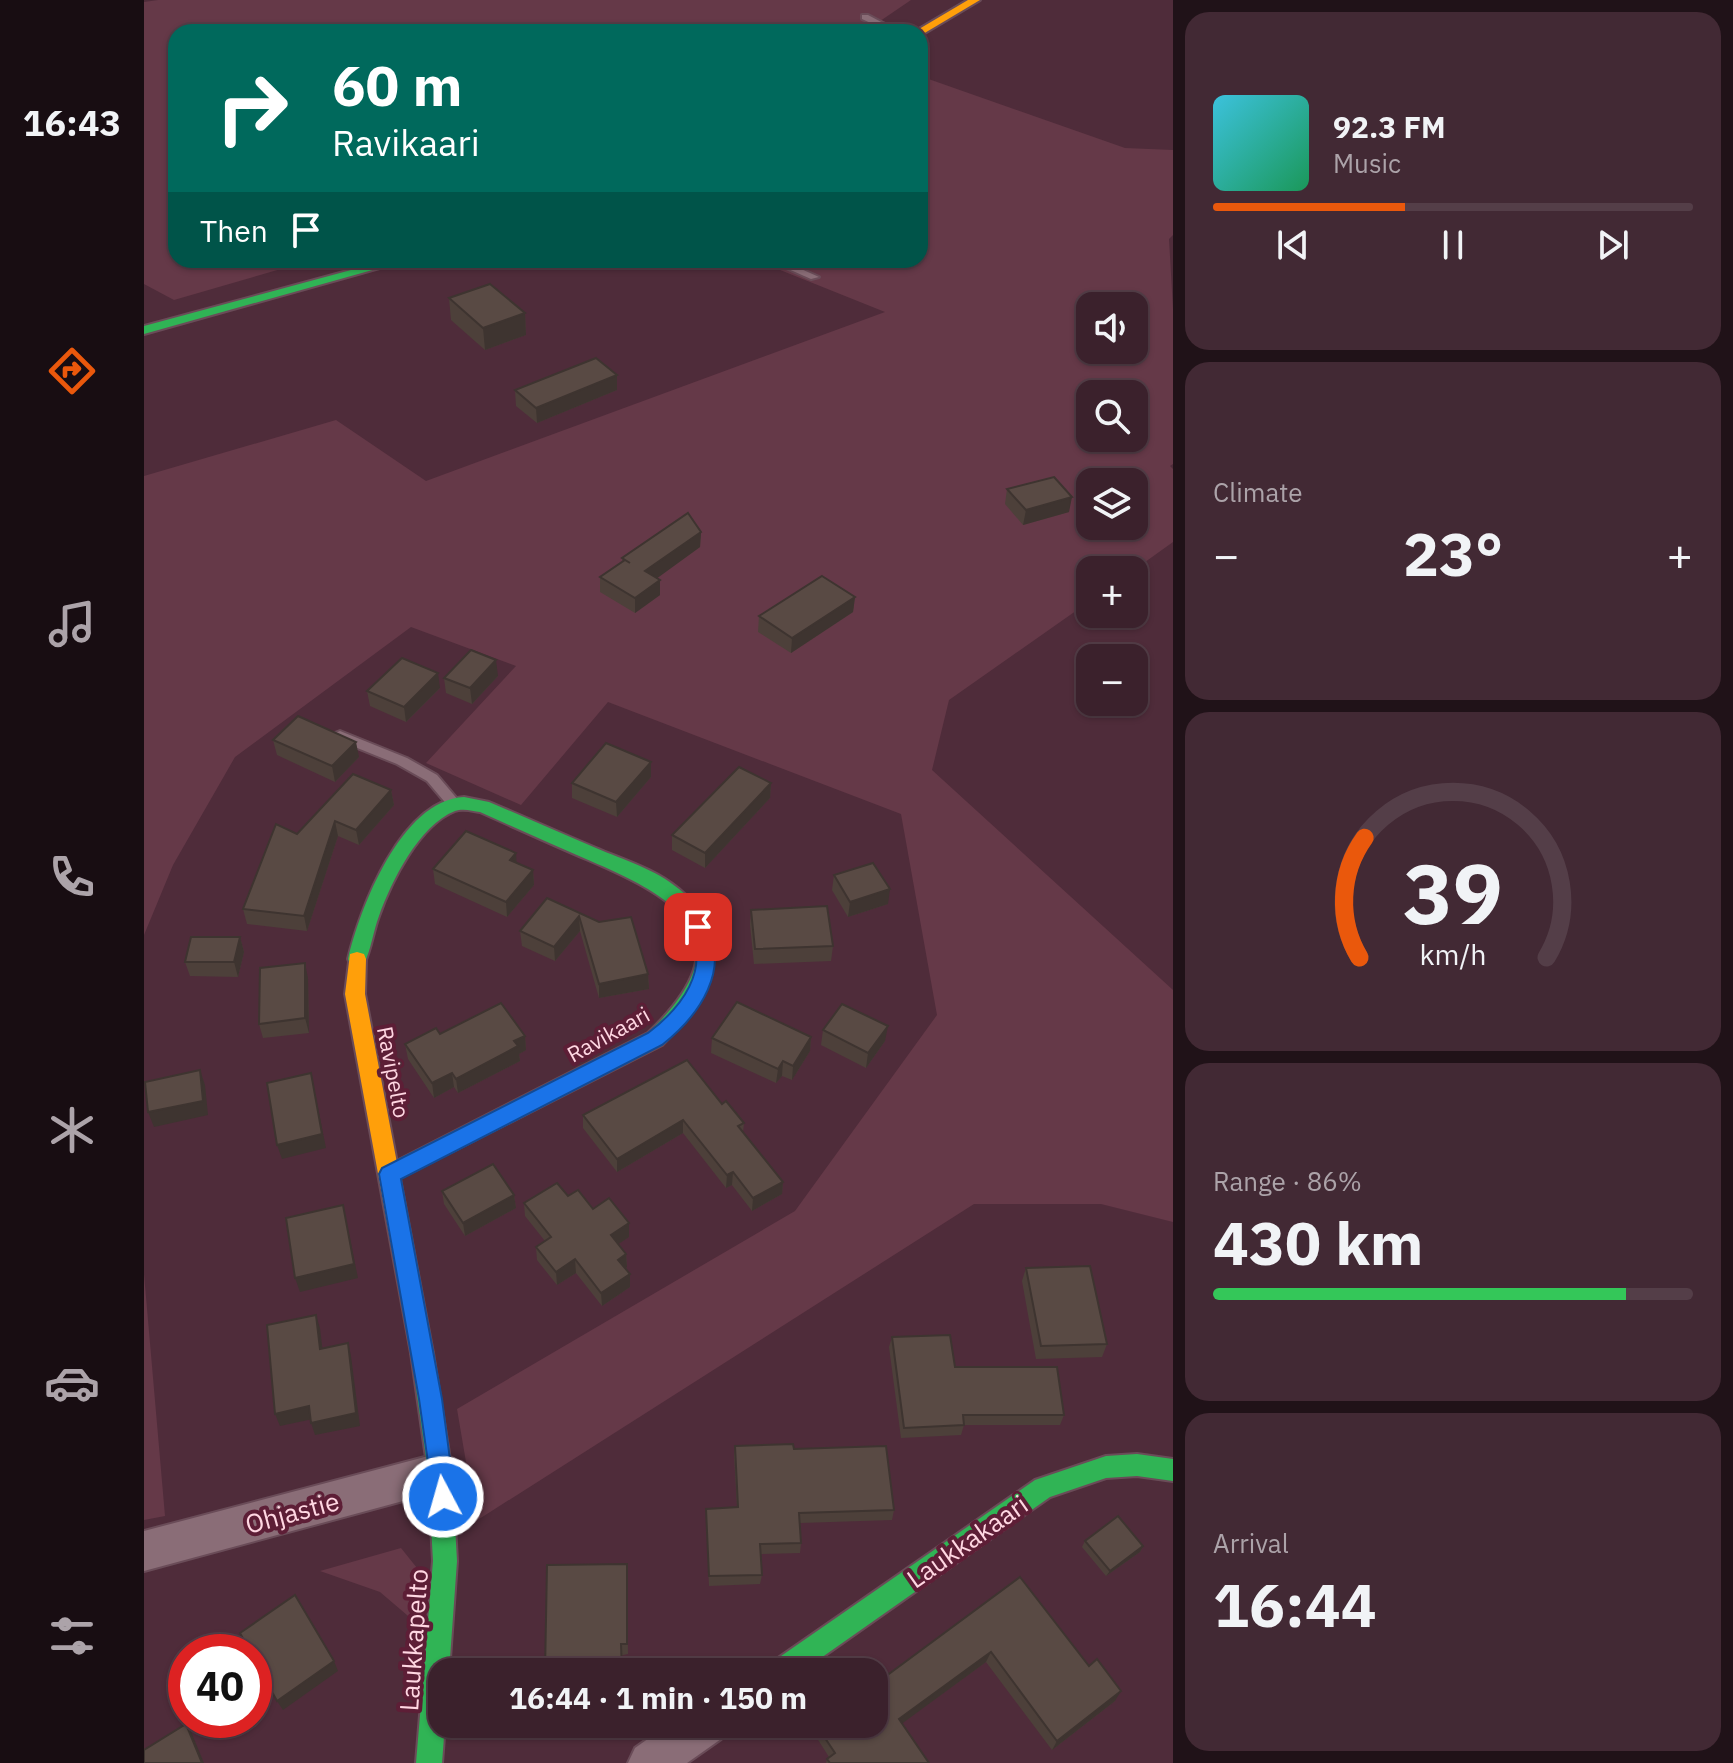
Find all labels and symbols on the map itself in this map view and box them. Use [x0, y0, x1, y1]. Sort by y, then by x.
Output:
pin [664, 893, 732, 961]
street label: Ravikaari [561, 999, 655, 1069]
street label: Ravipelto [371, 1024, 417, 1120]
position arrow [401, 1455, 485, 1539]
street label: Ohjastie [241, 1483, 343, 1541]
street label: Laukkakaari [900, 1487, 1034, 1595]
street label: Laukkapelto [391, 1568, 435, 1712]
speed limit sign: 40 [168, 1634, 272, 1738]

